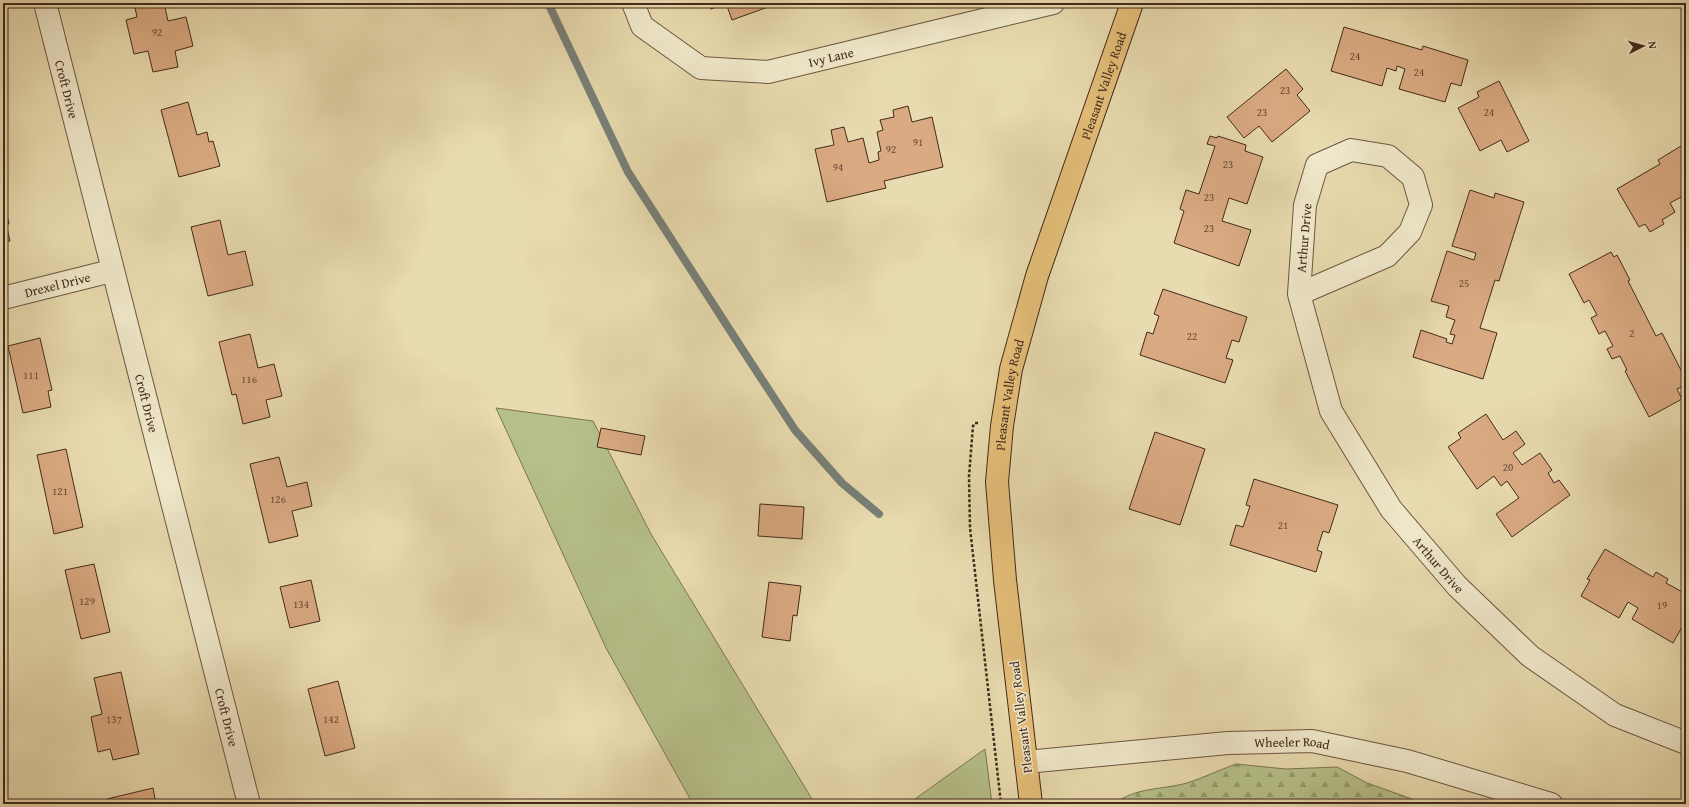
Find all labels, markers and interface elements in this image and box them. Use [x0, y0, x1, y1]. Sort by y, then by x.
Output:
house number: 92 [152, 24, 162, 40]
north arrow [1623, 26, 1663, 66]
street label: Pleasant Valley Road [1076, 29, 1131, 142]
text: N [1645, 40, 1661, 50]
street label: Ivy Lane [806, 42, 855, 71]
house number: 24 [1350, 48, 1360, 64]
street label: Croft Drive [50, 58, 84, 121]
house number: 24 [1414, 64, 1424, 80]
house number: 23 [1280, 82, 1290, 98]
house number: 23 [1257, 104, 1267, 120]
house number: 24 [1484, 104, 1494, 120]
house number: 91 [913, 134, 923, 150]
house number: 92 [886, 141, 896, 157]
house number: 23 [1223, 156, 1233, 172]
house number: 94 [833, 159, 843, 175]
house number: 23 [1204, 189, 1214, 205]
street label: Arthur Drive [1292, 203, 1316, 273]
house number: 23 [1204, 220, 1214, 236]
street label: Drexel Drive [22, 267, 92, 302]
house number: 25 [1459, 275, 1469, 291]
house number: 2 [1629, 325, 1635, 341]
house number: 22 [1187, 328, 1197, 344]
street label: Pleasant Valley Road [990, 337, 1028, 451]
house number: 111 [23, 367, 39, 383]
house number: 116 [241, 371, 257, 387]
street label: Croft Drive [130, 372, 164, 435]
house number: 20 [1503, 459, 1513, 475]
house number: 121 [52, 483, 68, 499]
house number: 126 [270, 491, 286, 507]
house number: 21 [1278, 517, 1288, 533]
street label: Arthur Drive [1409, 532, 1468, 597]
house number: 129 [79, 593, 95, 609]
house number: 134 [293, 596, 309, 612]
house number: 19 [1657, 597, 1667, 613]
street label: Pleasant Valley Road [1005, 660, 1037, 774]
street label: Croft Drive [210, 686, 243, 748]
house number: 137 [106, 711, 122, 727]
house number: 142 [323, 711, 339, 727]
street label: Wheeler Road [1254, 731, 1332, 754]

